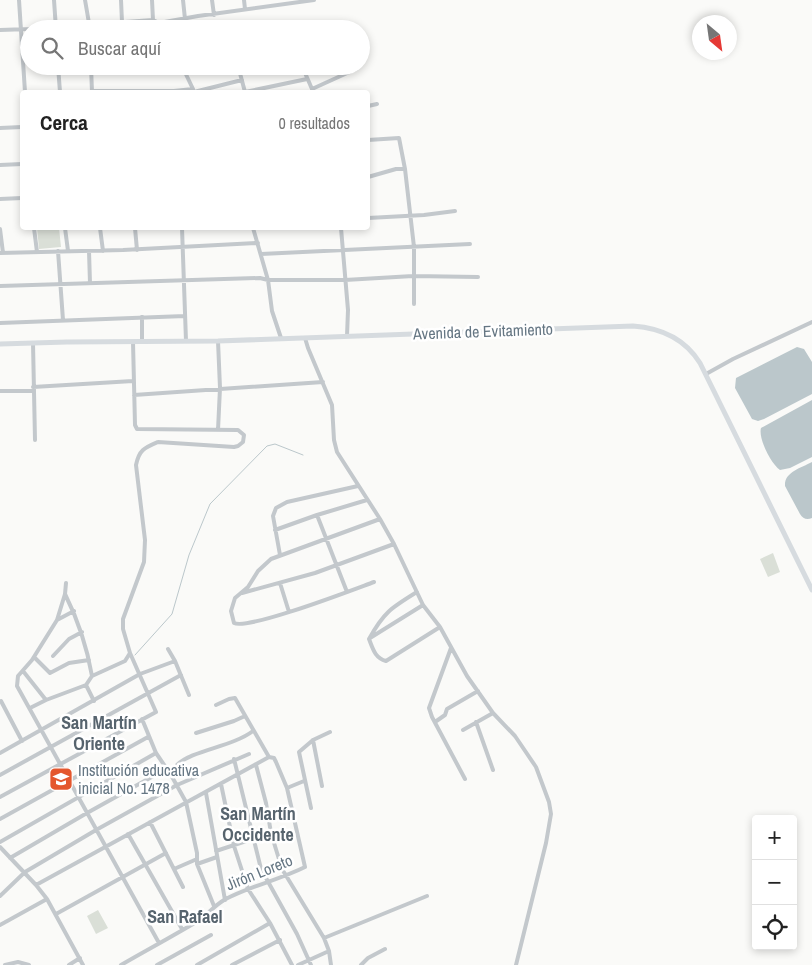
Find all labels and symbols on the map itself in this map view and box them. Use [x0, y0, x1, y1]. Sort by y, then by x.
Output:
north arrow [692, 15, 737, 60]
street label: Avenida de Evitamiento [412, 318, 553, 344]
district label: San Martín Oriente [61, 710, 137, 756]
place label: Institución educativa inicial No. 1478 [78, 759, 200, 799]
school or university icon: Institución educativa inicial No. 1478 [48, 766, 74, 792]
district label: San Martín Occidente [220, 801, 296, 847]
street label: Jirón Loreto [222, 849, 296, 895]
district label: San Rafael [147, 904, 223, 929]

